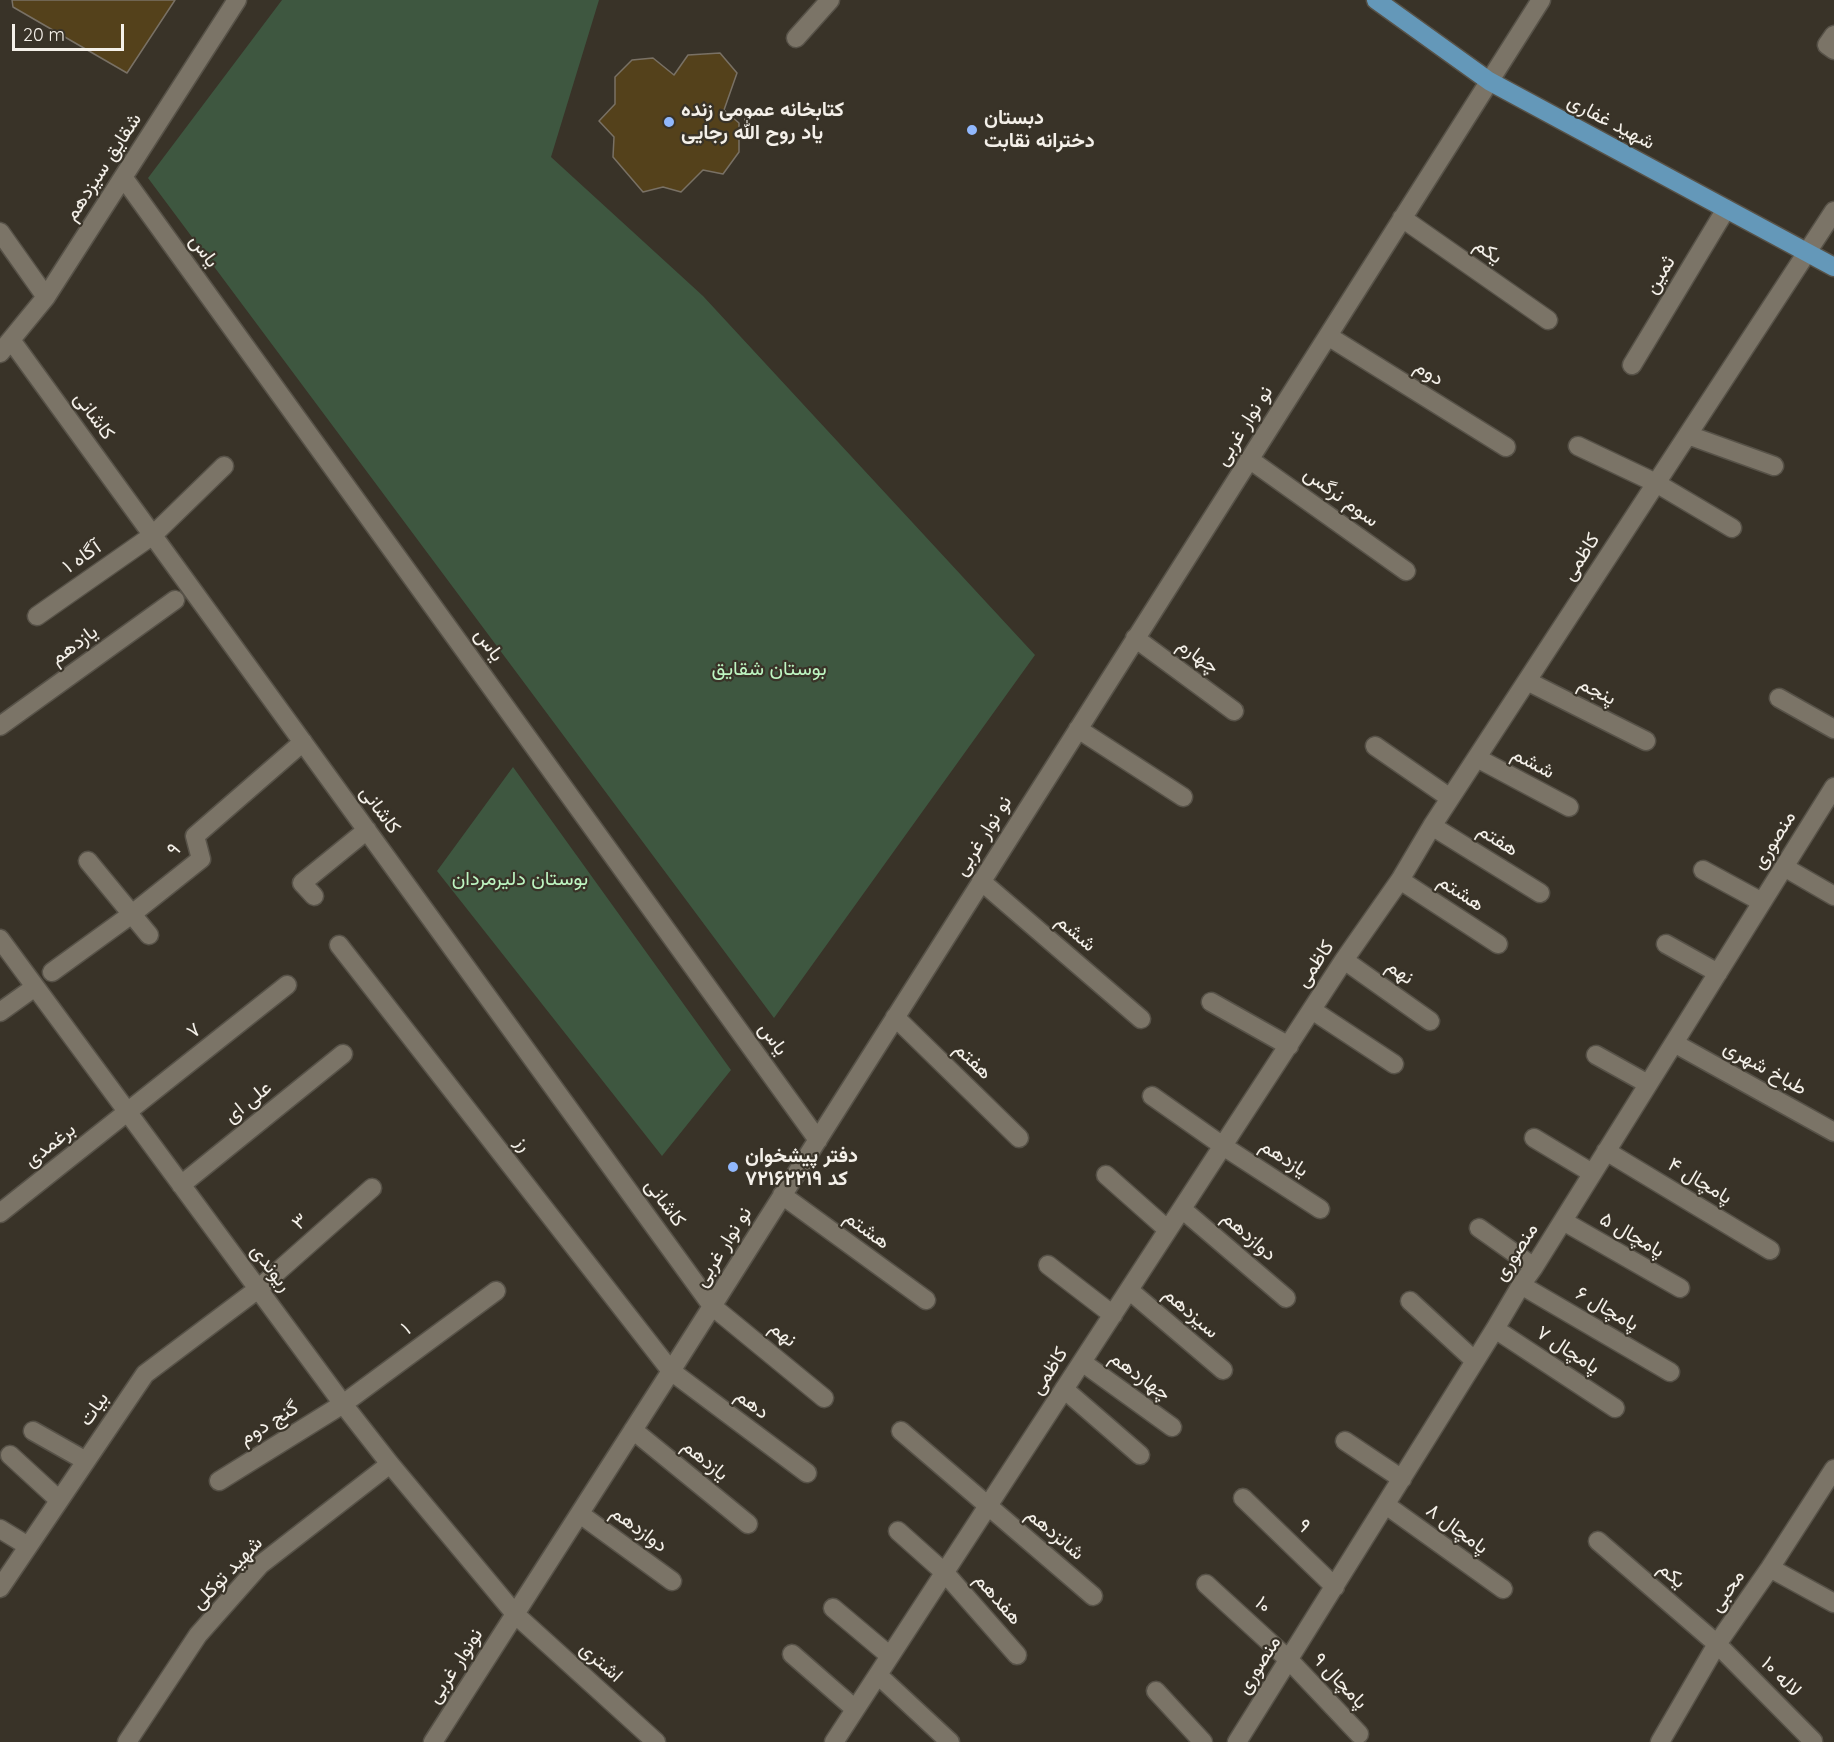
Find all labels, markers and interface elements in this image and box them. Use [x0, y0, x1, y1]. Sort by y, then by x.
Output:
scale bar [15, 12, 128, 50]
text: 20 m [23, 23, 65, 46]
street label: شهید غفاری [1563, 89, 1659, 155]
place label: کتابخانه عمومی زنده یاد روح الله رجایی [681, 98, 844, 145]
place label: دبستان دخترانه نقابت [984, 106, 1095, 153]
street label: شقایق سیزدهم [59, 108, 147, 226]
marker: کتابخانه عمومی زنده یاد روح الله رجایی [662, 115, 676, 129]
marker: دبستان دخترانه نقابت [965, 123, 979, 137]
street label: یاس [184, 230, 224, 272]
street label: یکم [1469, 233, 1507, 269]
street label: ثمین [1639, 252, 1681, 298]
street label: دوم [1410, 355, 1448, 391]
street label: نو نوار غربی [1210, 381, 1278, 471]
street label: کاشانی [68, 387, 120, 445]
street label: سوم نرگس [1299, 462, 1383, 532]
street label: کاظمی [1557, 529, 1605, 585]
street label: آگاه ۱ [58, 535, 106, 579]
street label: یازدهم [46, 620, 102, 670]
street label: یاس [469, 624, 509, 666]
street label: چهارم [1172, 633, 1224, 679]
park label: بوستان شقایق [711, 657, 827, 681]
street label: پنجم [1574, 671, 1620, 711]
street label: ششم [1507, 742, 1559, 784]
street label: کاشانی [354, 781, 406, 839]
street label: نو نوار غربی [949, 791, 1017, 881]
street label: منصوری [1747, 806, 1801, 874]
street label: هفتم [1473, 818, 1523, 862]
street label: ۹ [162, 838, 186, 862]
park label: بوستان دلیرمردان [452, 867, 588, 891]
street label: هشتم [1433, 869, 1489, 917]
street label: ششم [1051, 909, 1101, 957]
street label: کاظمی [1291, 936, 1339, 992]
street label: نهم [1382, 954, 1418, 990]
street label: ۷ [182, 1018, 206, 1044]
street label: یاس [753, 1018, 793, 1060]
street label: طباخ شهری [1719, 1035, 1811, 1101]
street label: هفتم [949, 1037, 997, 1085]
street label: علی ای [219, 1076, 277, 1128]
street label: برغمدی [19, 1117, 81, 1173]
street label: رز [509, 1131, 537, 1157]
street label: یازدهم [1255, 1134, 1313, 1182]
place label: دفتر پیشخوان کد ۷۲۱۶۲۲۱۹ [745, 1144, 858, 1191]
street label: پامچال ۴ [1664, 1153, 1736, 1209]
marker: دفتر پیشخوان کد ۷۲۱۶۲۲۱۹ [726, 1160, 740, 1174]
street label: کاشانی [639, 1174, 691, 1232]
street label: نو نوار غربی [689, 1202, 757, 1292]
street label: هشتم [839, 1205, 895, 1255]
street label: دوازدهم [1217, 1206, 1281, 1266]
street label: ۵ پامچال [1595, 1207, 1669, 1263]
street label: ۳ [287, 1209, 313, 1235]
street label: منصوری [1488, 1218, 1544, 1286]
street label: ریوندی [245, 1239, 297, 1297]
street label: ۶ پامچال [1571, 1281, 1643, 1337]
street label: سیزدهم [1158, 1282, 1224, 1344]
street label: نهم [764, 1316, 802, 1352]
street label: ۱ [397, 1318, 415, 1340]
street label: ۷ پامچال [1532, 1321, 1604, 1379]
street label: کاظمی [1025, 1343, 1073, 1399]
street label: چهاردهم [1105, 1346, 1175, 1406]
street label: دهم [730, 1384, 774, 1424]
street label: بیات [74, 1387, 114, 1431]
street label: گنج دوم [235, 1396, 303, 1450]
street label: یازدهم [677, 1434, 733, 1486]
street label: ۸ پامچال [1421, 1498, 1493, 1560]
street label: دوازدهم [606, 1500, 672, 1558]
street label: شانزدهم [1021, 1503, 1089, 1565]
street label: ۹ [1292, 1514, 1316, 1538]
street label: شهید توکلی [186, 1531, 268, 1615]
street label: یکم [1653, 1556, 1691, 1594]
street label: محبی [1704, 1565, 1750, 1617]
street label: هفدهم [969, 1568, 1027, 1630]
street label: ۱۰ [1250, 1591, 1276, 1619]
street label: نونوار غربی [422, 1624, 488, 1708]
street label: منصوری [1232, 1631, 1286, 1699]
street label: اشتری [575, 1637, 627, 1687]
street label: ۹ پامچال [1307, 1648, 1373, 1714]
street label: لاله ۱۰ [1756, 1652, 1806, 1702]

